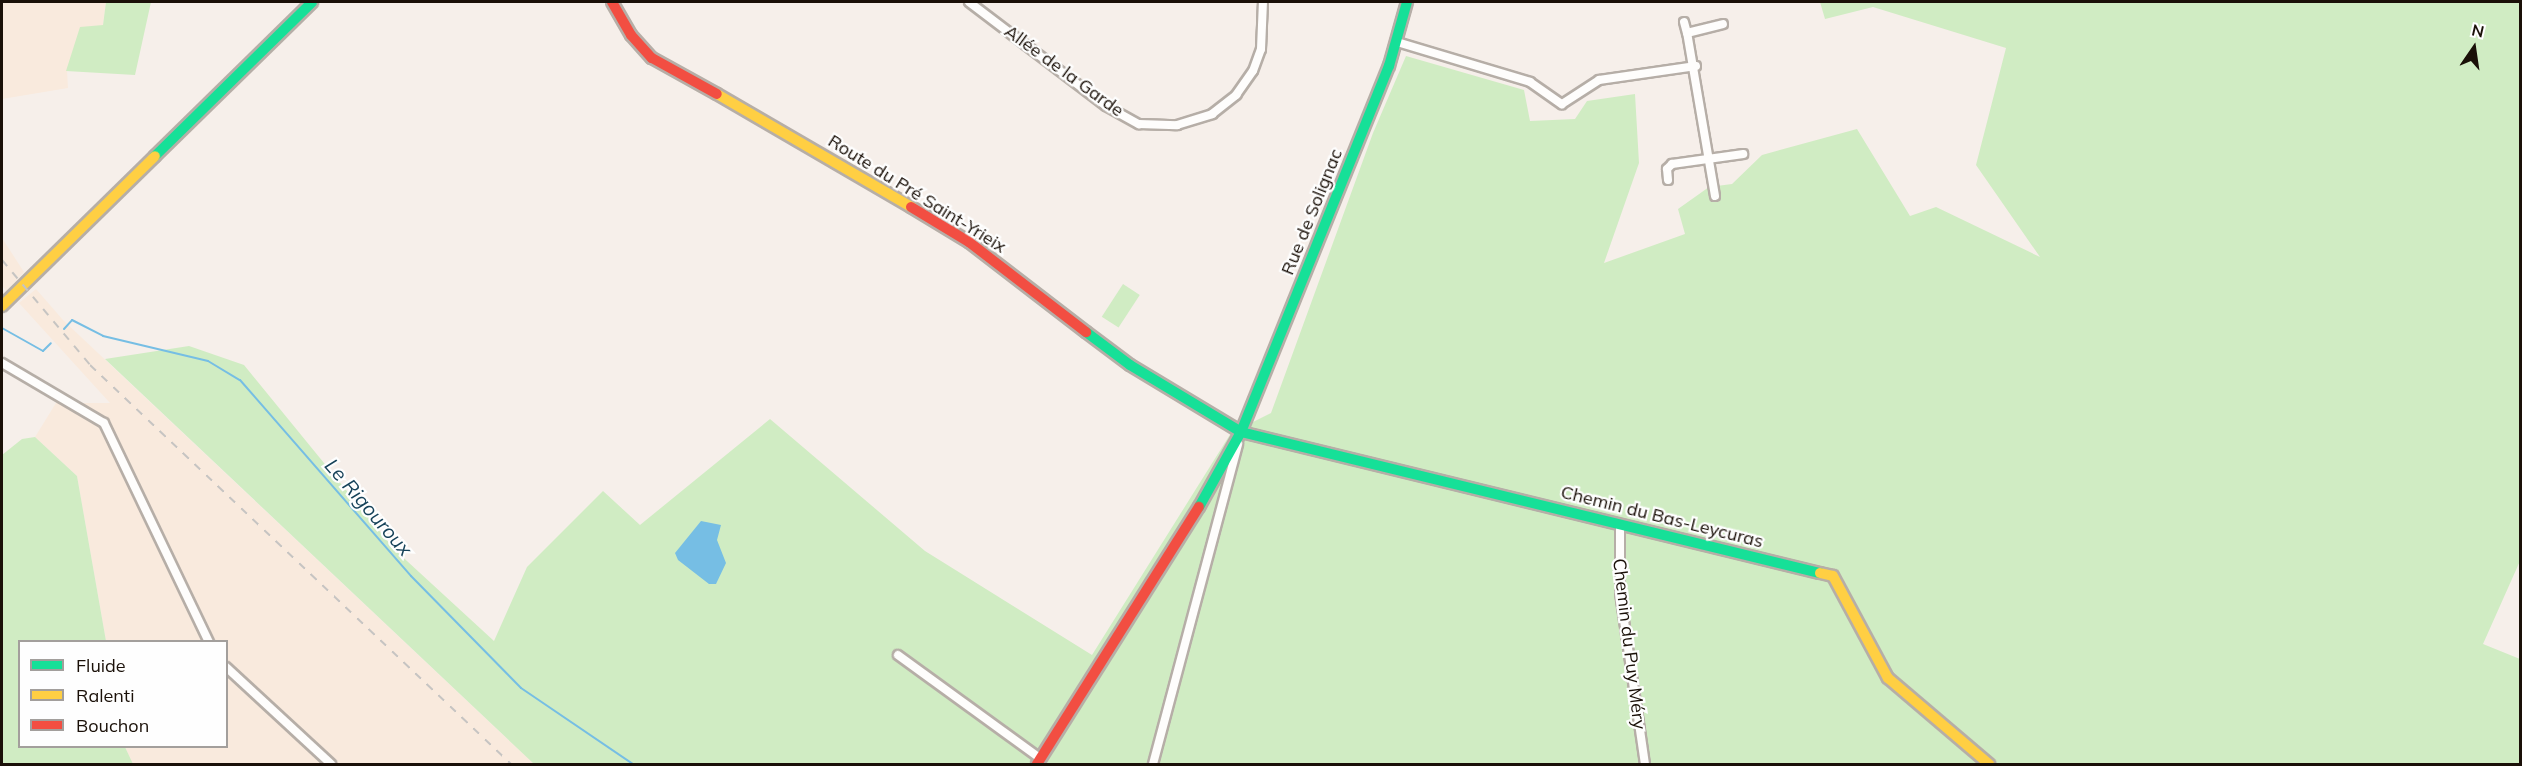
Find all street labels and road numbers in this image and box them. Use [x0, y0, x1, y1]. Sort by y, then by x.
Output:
street label: Allée de la Garde [1000, 20, 1128, 122]
street label: Route du Pré Saint-Yrieix [824, 130, 1010, 258]
street label: Rue de Solignac [1277, 146, 1347, 278]
street label: Chemin du Bas-Leycuras [1559, 481, 1765, 553]
street label: Chemin du Puy Méry [1608, 557, 1650, 731]

